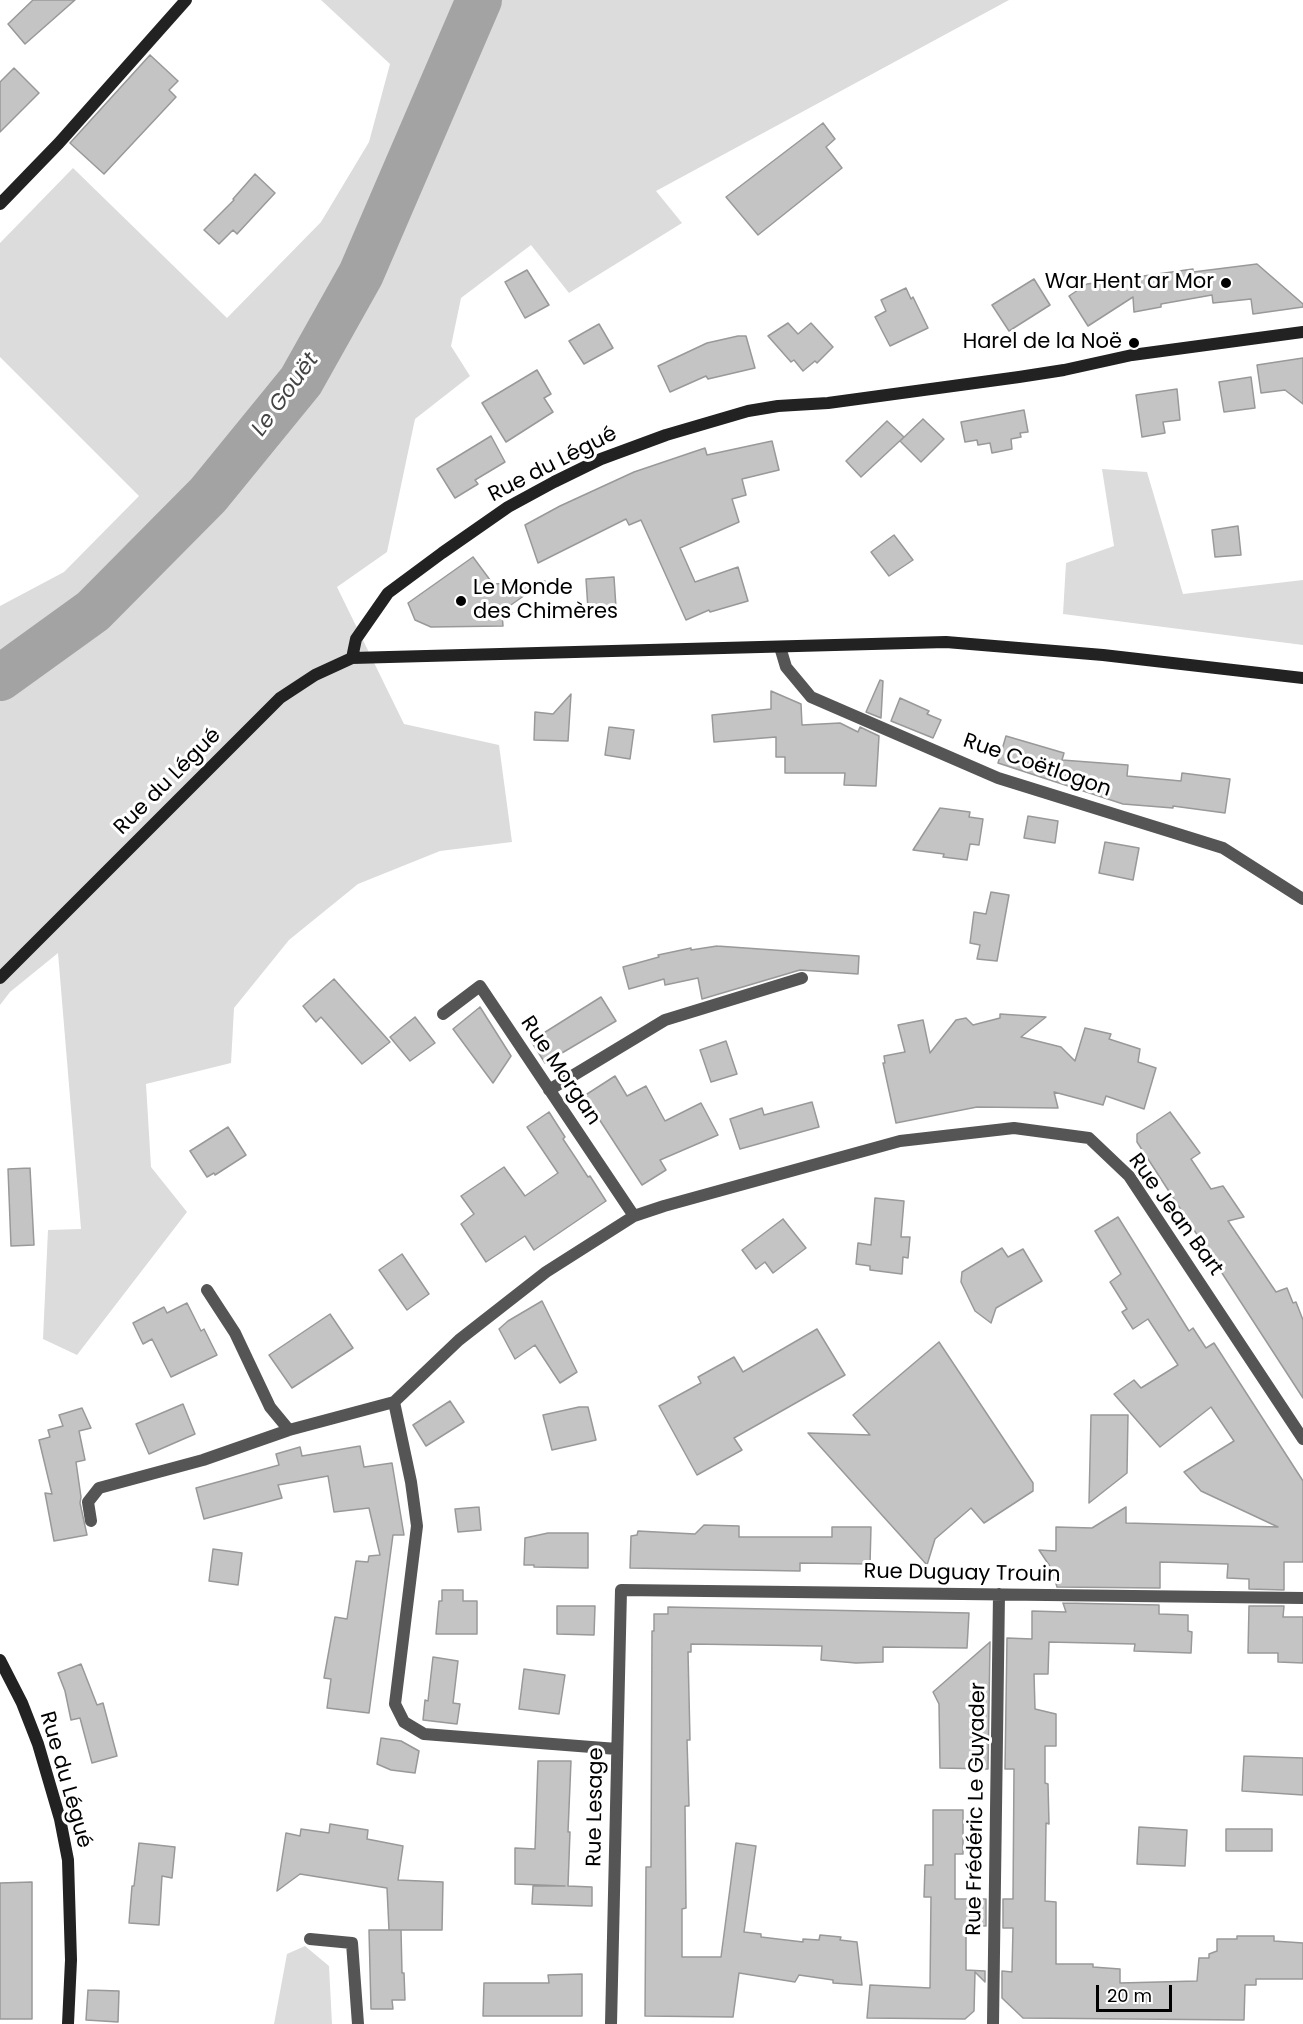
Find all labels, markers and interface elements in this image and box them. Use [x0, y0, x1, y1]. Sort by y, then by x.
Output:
place label: War Hent ar Mor [1045, 270, 1214, 296]
marker: War Hent ar Mor [1219, 276, 1233, 290]
place label: Harel de la Noë [963, 330, 1122, 356]
marker: Harel de la Noë [1127, 336, 1141, 350]
water label: Le Gouët [247, 348, 325, 442]
street label: Rue du Légué [485, 422, 621, 508]
place label: Le Monde des Chimères [473, 576, 618, 626]
marker: Le Monde des Chimères [454, 594, 468, 608]
street label: Rue du Légué [109, 723, 227, 841]
street label: Rue Coëtlogon [960, 729, 1114, 803]
street label: Rue Morgan [514, 1012, 606, 1130]
street label: Rue Jean Bart [1122, 1149, 1228, 1281]
street label: Rue Duguay Trouin [863, 1560, 1061, 1588]
street label: Rue Frédéric Le Guyader [962, 1682, 992, 1936]
street label: Rue du Légué [33, 1709, 97, 1851]
street label: Rue Lesage [582, 1747, 610, 1867]
scale bar [1099, 1973, 1176, 2011]
text: 20 m [1107, 1983, 1152, 2008]

